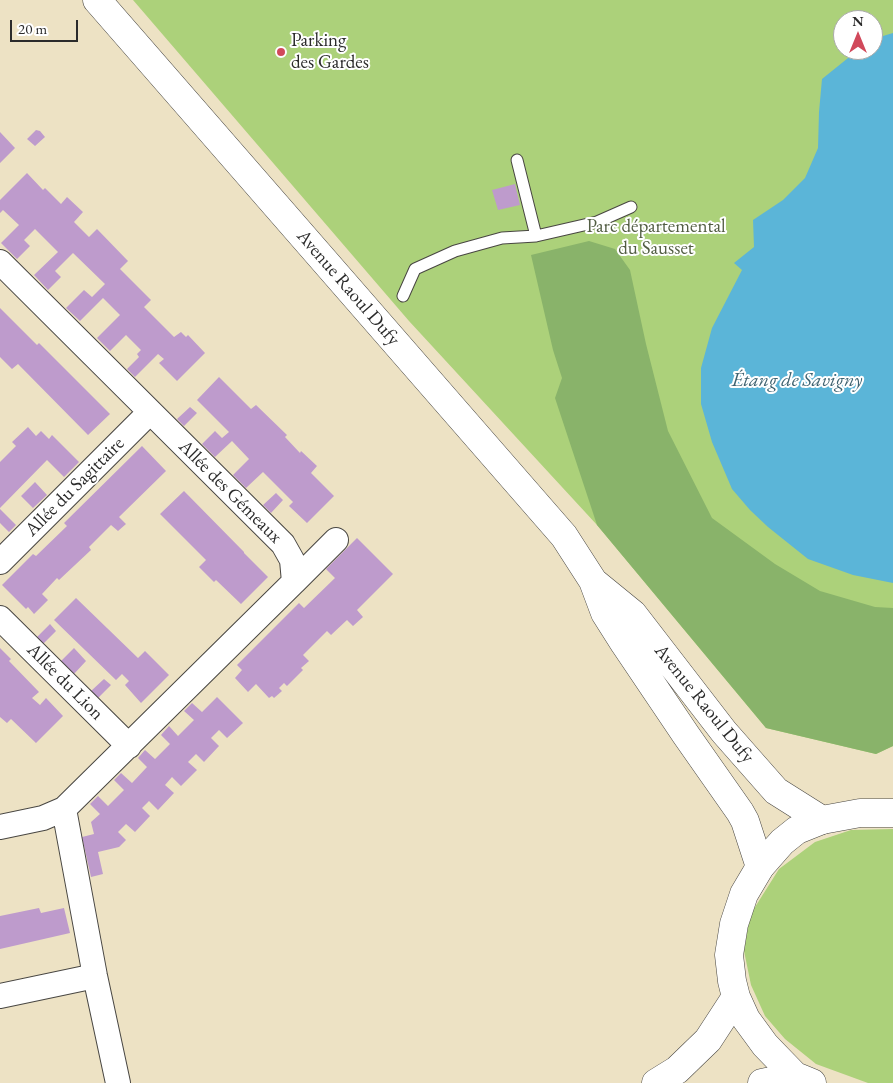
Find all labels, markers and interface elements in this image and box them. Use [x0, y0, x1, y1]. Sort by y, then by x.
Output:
scale bar [12, 10, 80, 42]
north arrow [833, 10, 883, 60]
text: N [852, 12, 864, 30]
text: 20 m [18, 19, 47, 38]
place label: Parking des Gardes [291, 30, 369, 74]
marker: Parking des Gardes [275, 46, 287, 58]
park label: Parc départemental du Sausset [586, 216, 726, 260]
street label: Avenue Raoul Dufy [292, 225, 404, 351]
water label: Étang de Savigny [732, 369, 862, 393]
street label: Allée du Sagittaire [20, 432, 130, 542]
street label: Allée des Gémeaux [174, 436, 286, 548]
street label: Allée du Lion [22, 639, 108, 725]
street label: Avenue Raoul Dufy [649, 640, 759, 768]

